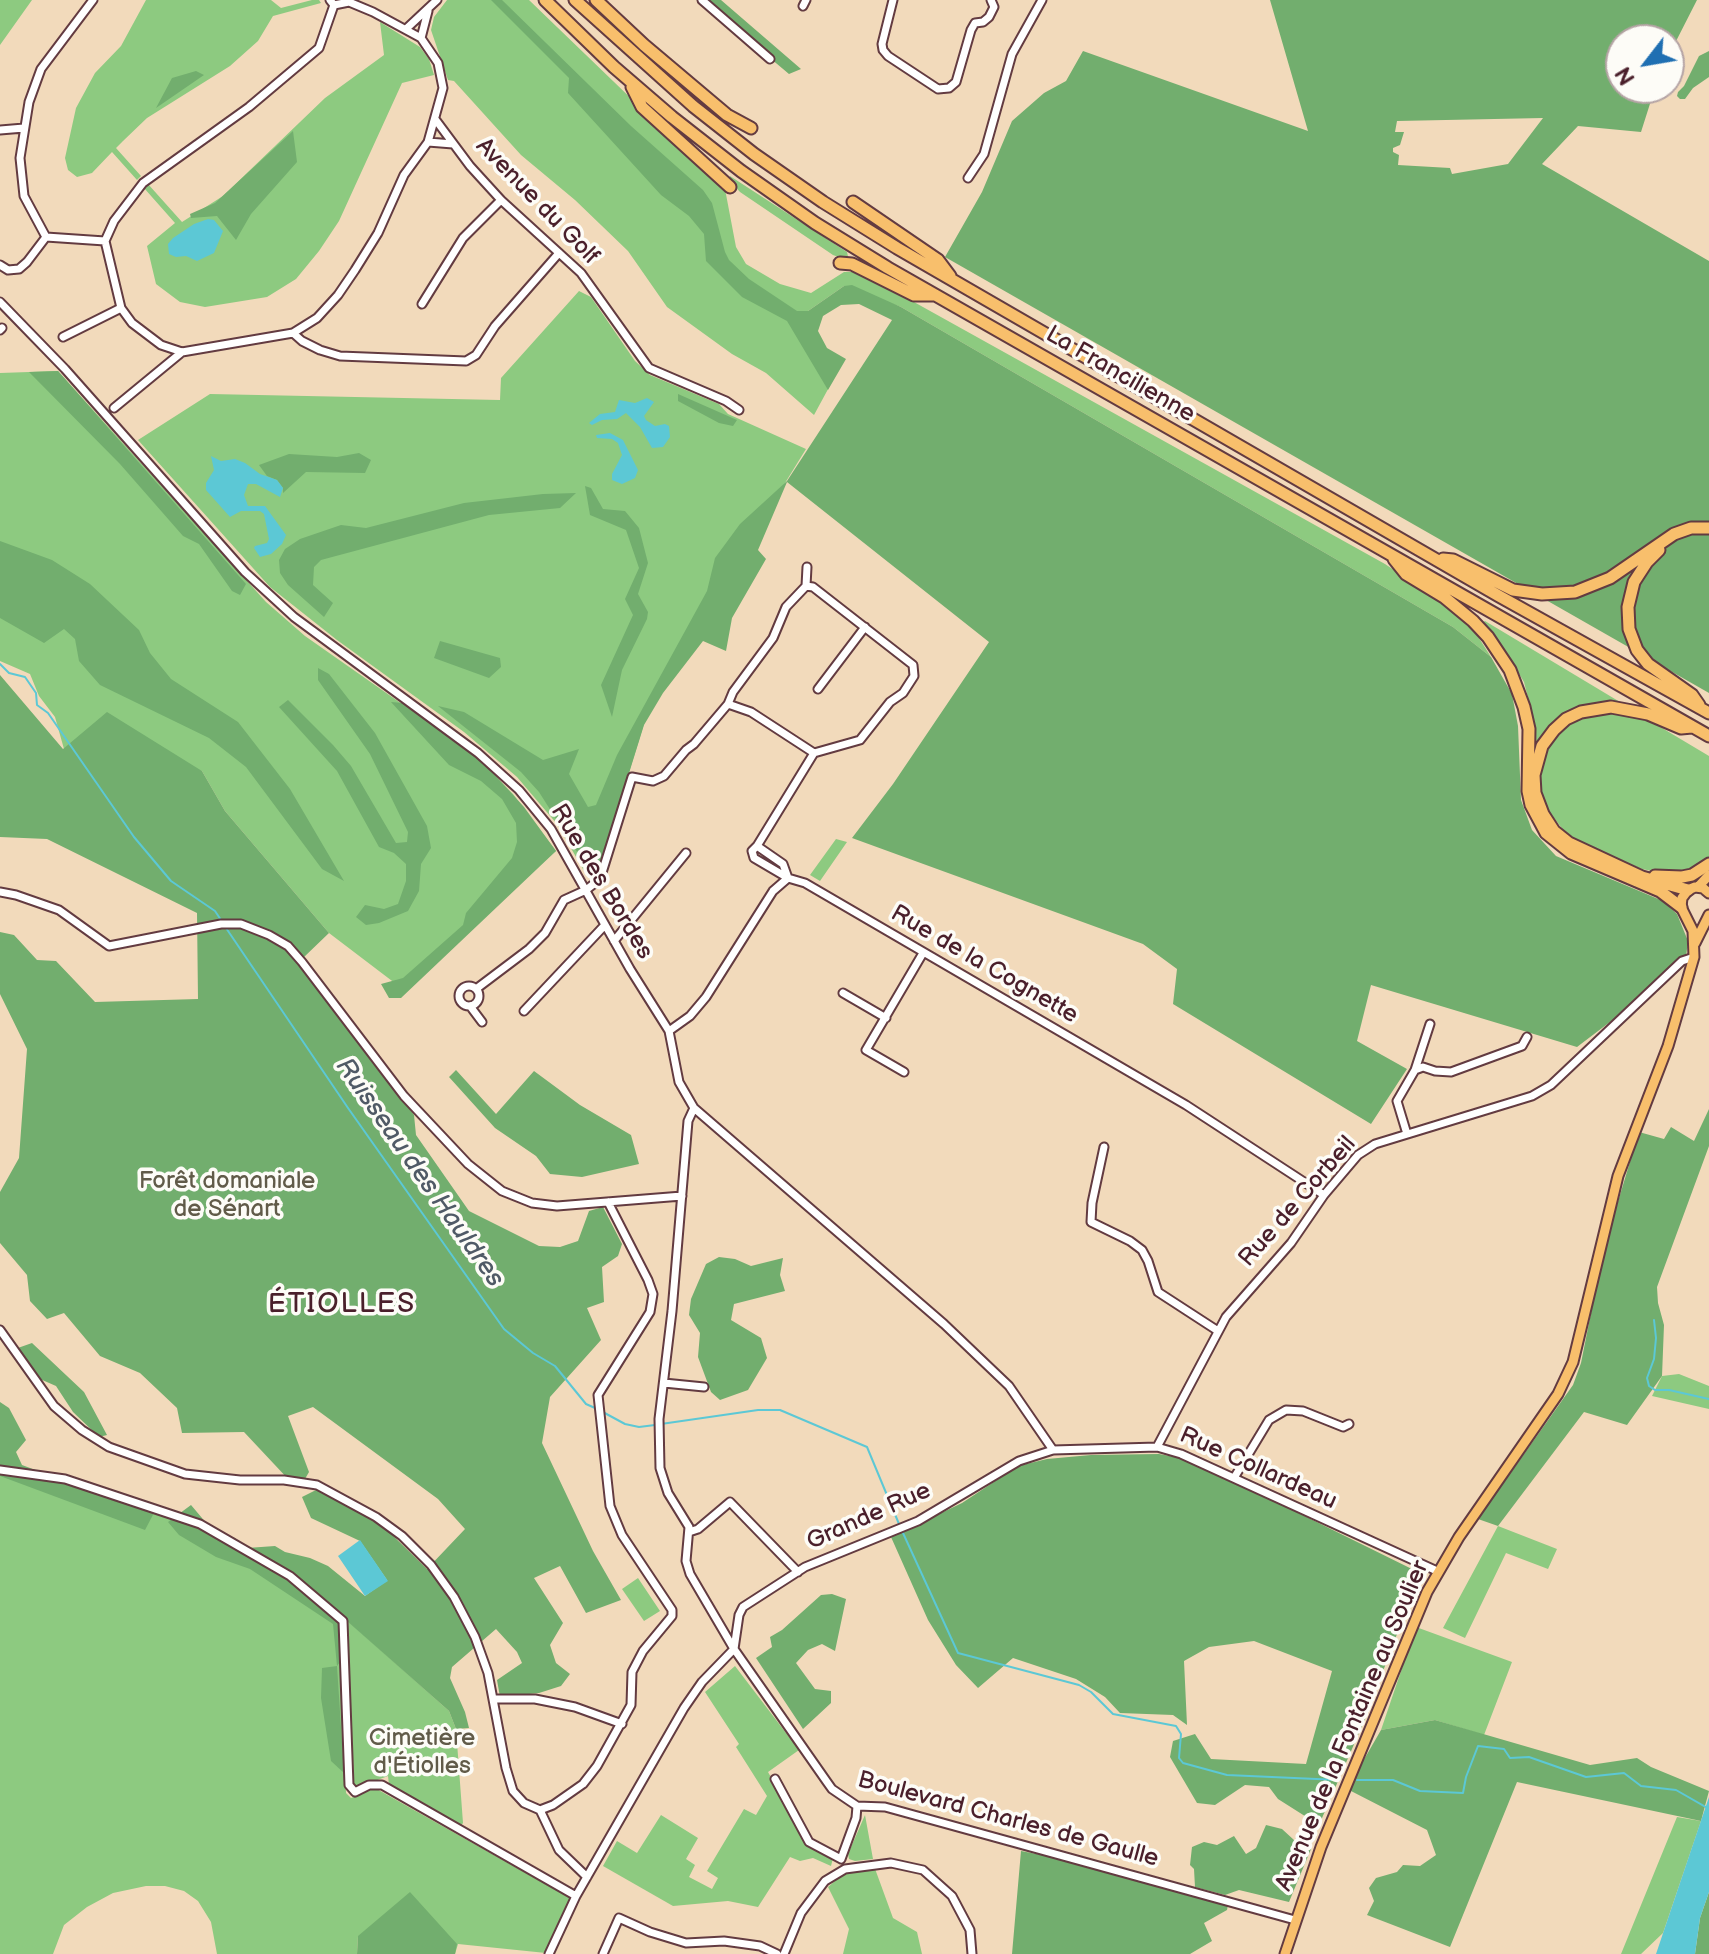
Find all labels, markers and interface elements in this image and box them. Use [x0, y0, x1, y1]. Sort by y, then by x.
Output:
north arrow [1605, 24, 1685, 104]
text: N [1610, 62, 1642, 90]
street label: Avenue du Golf [469, 133, 605, 271]
street label: La Francilienne [1040, 321, 1200, 429]
street label: Rue des Bordes [543, 799, 659, 965]
street label: Rue de la Cognette [885, 900, 1083, 1030]
water label: Ruisseau des Hauldres [328, 1053, 510, 1293]
street label: Rue de Corbeil [1233, 1131, 1363, 1273]
park label: Forêt domaniale de Sénart [139, 1168, 315, 1224]
district label: ÉTIOLLES [268, 1288, 416, 1322]
street label: Rue Collardeau [1175, 1421, 1341, 1517]
street label: Grande Rue [803, 1477, 935, 1557]
street label: Avenue de la Fontaine au Soulier [1270, 1556, 1436, 1896]
park label: Cimetière d'Étiolles [369, 1725, 475, 1781]
street label: Boulevard Charles de Gaulle [854, 1766, 1162, 1874]

